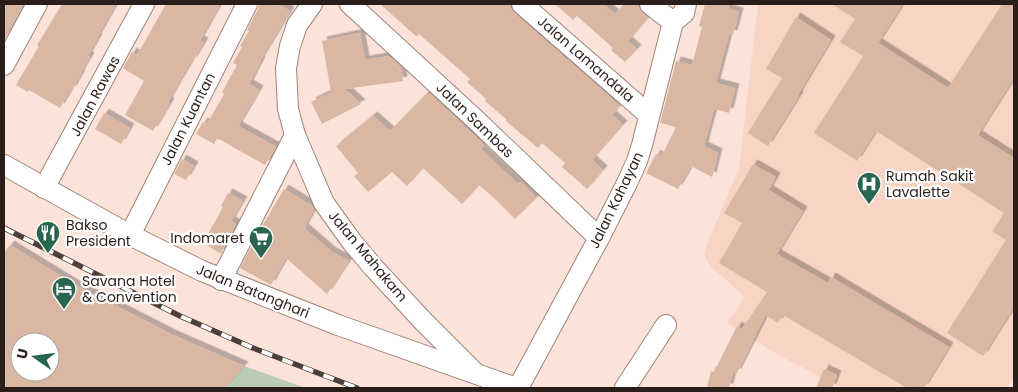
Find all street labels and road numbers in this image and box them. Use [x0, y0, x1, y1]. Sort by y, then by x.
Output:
street label: Jalan Lamandala [533, 11, 639, 107]
street label: Jalan Rawas [65, 52, 125, 140]
street label: Jalan Kuantan [156, 69, 220, 169]
street label: Jalan Sambas [432, 78, 518, 162]
street label: Jalan Kahayan [584, 148, 648, 252]
street label: Jalan Mahakam [324, 206, 412, 306]
street label: Jalan Batanghari [193, 259, 313, 323]

